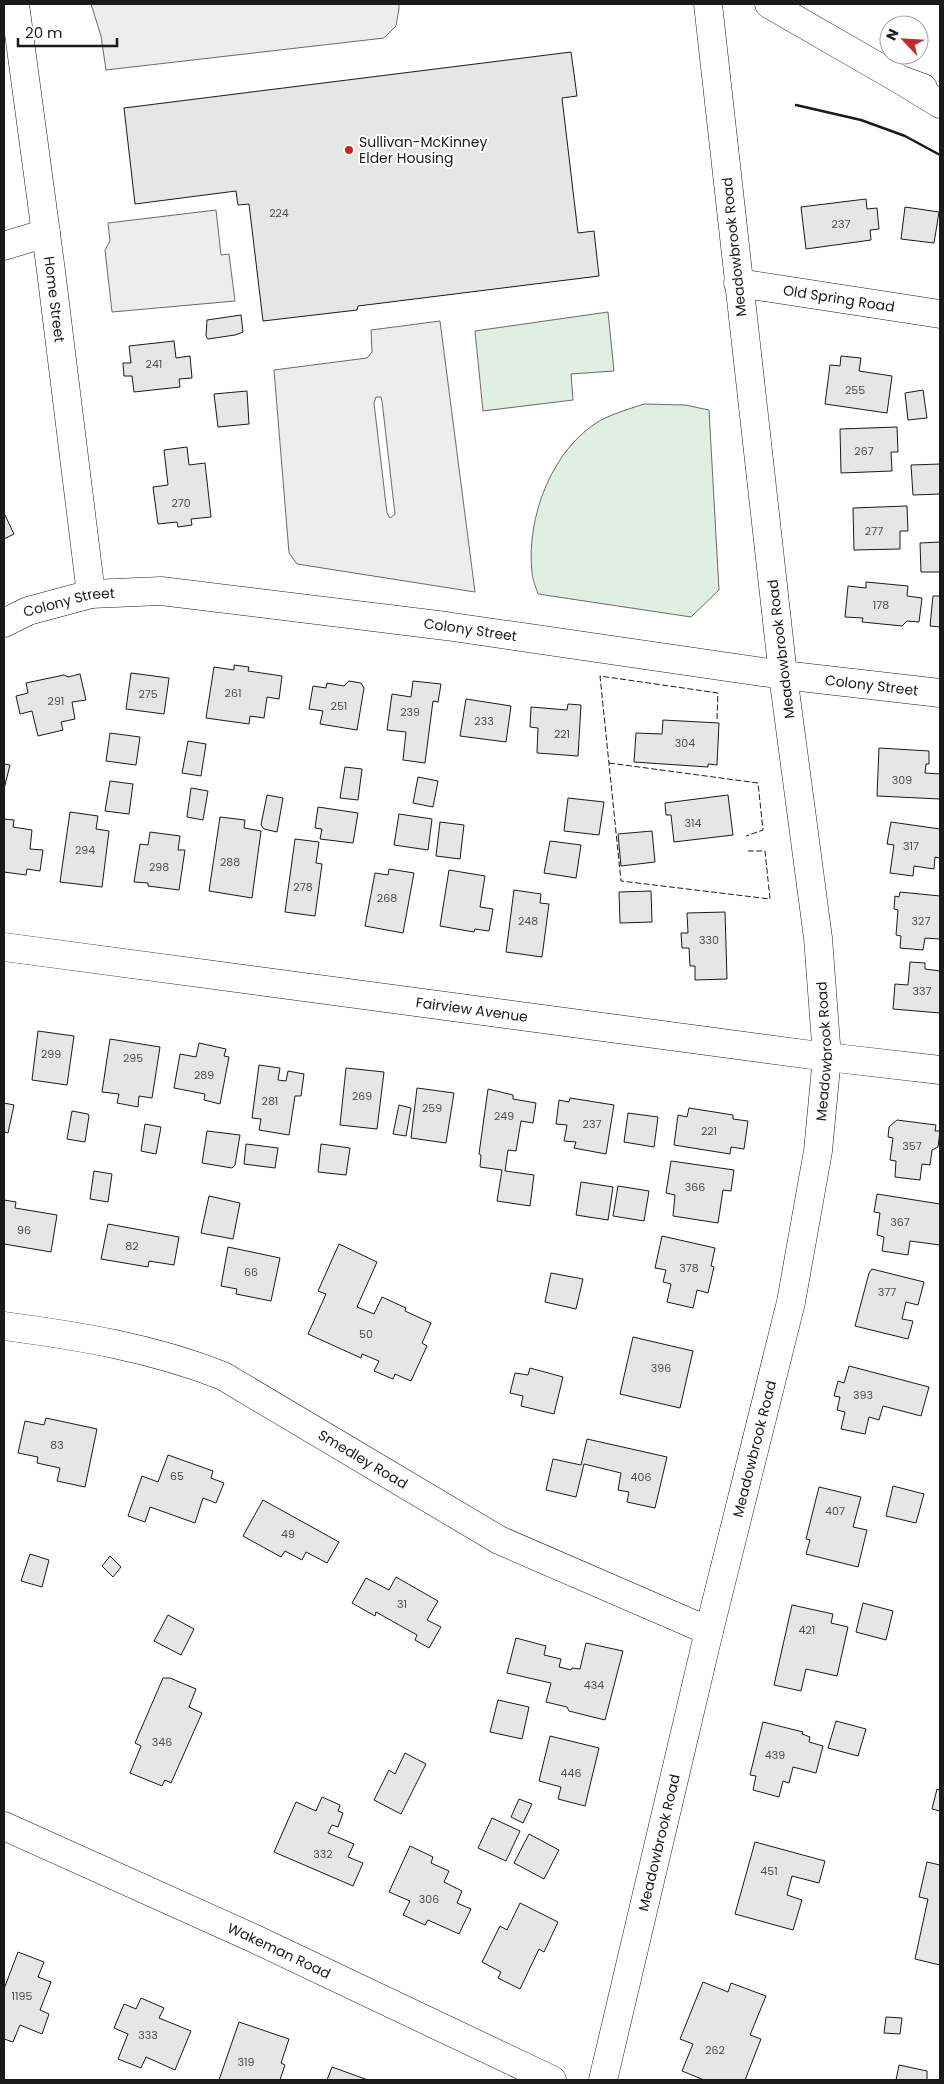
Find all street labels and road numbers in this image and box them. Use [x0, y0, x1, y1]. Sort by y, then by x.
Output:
street label: Meadowbrook Road [717, 176, 751, 318]
street label: Home Street [39, 255, 70, 344]
street label: Old Spring Road [782, 280, 896, 317]
street label: Meadowbrook Road [763, 578, 799, 720]
street label: Colony Street [21, 583, 115, 622]
street label: Colony Street [423, 613, 518, 646]
street label: Colony Street [824, 670, 919, 700]
street label: Meadowbrook Road [811, 981, 837, 1122]
street label: Fairview Avenue [414, 992, 530, 1027]
street label: Meadowbrook Road [728, 1378, 781, 1519]
street label: Smedley Road [314, 1425, 411, 1494]
street label: Meadowbrook Road [633, 1772, 685, 1913]
street label: Wakeman Road [224, 1918, 334, 1984]

